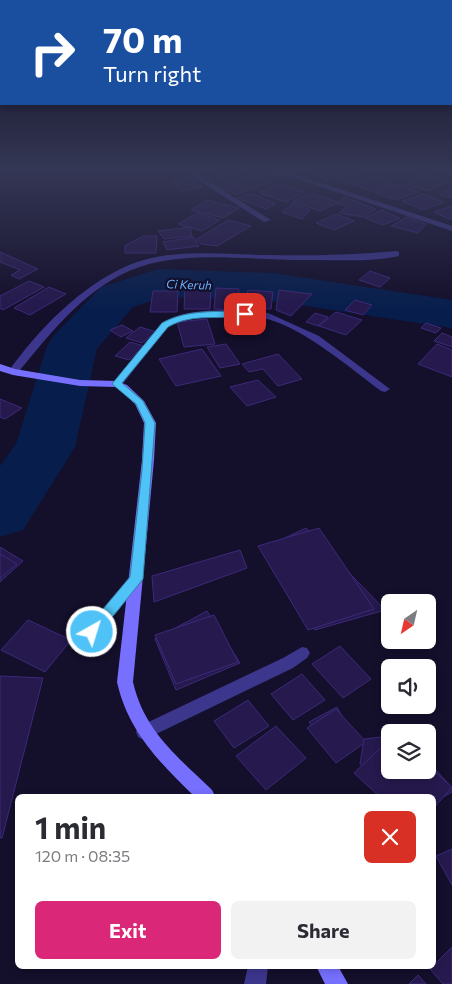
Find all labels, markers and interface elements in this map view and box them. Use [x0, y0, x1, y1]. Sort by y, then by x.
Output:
text: 70 m [103, 17, 183, 60]
icon: right [20, 20, 85, 85]
text: Turn right [103, 60, 201, 87]
water label: Ci Keruh [166, 276, 212, 292]
pin [224, 293, 266, 335]
icon: arrive [231, 300, 259, 328]
north arrow [381, 594, 436, 649]
map controls [381, 594, 436, 779]
position arrow [65, 605, 117, 657]
button: sound [381, 659, 436, 714]
button: layers [381, 724, 436, 779]
text: 1 min [35, 808, 106, 845]
button: close [364, 811, 416, 863]
text: 120 m · 08:35 [35, 846, 130, 865]
button: Exit [35, 901, 221, 959]
button: Share [231, 901, 416, 959]

